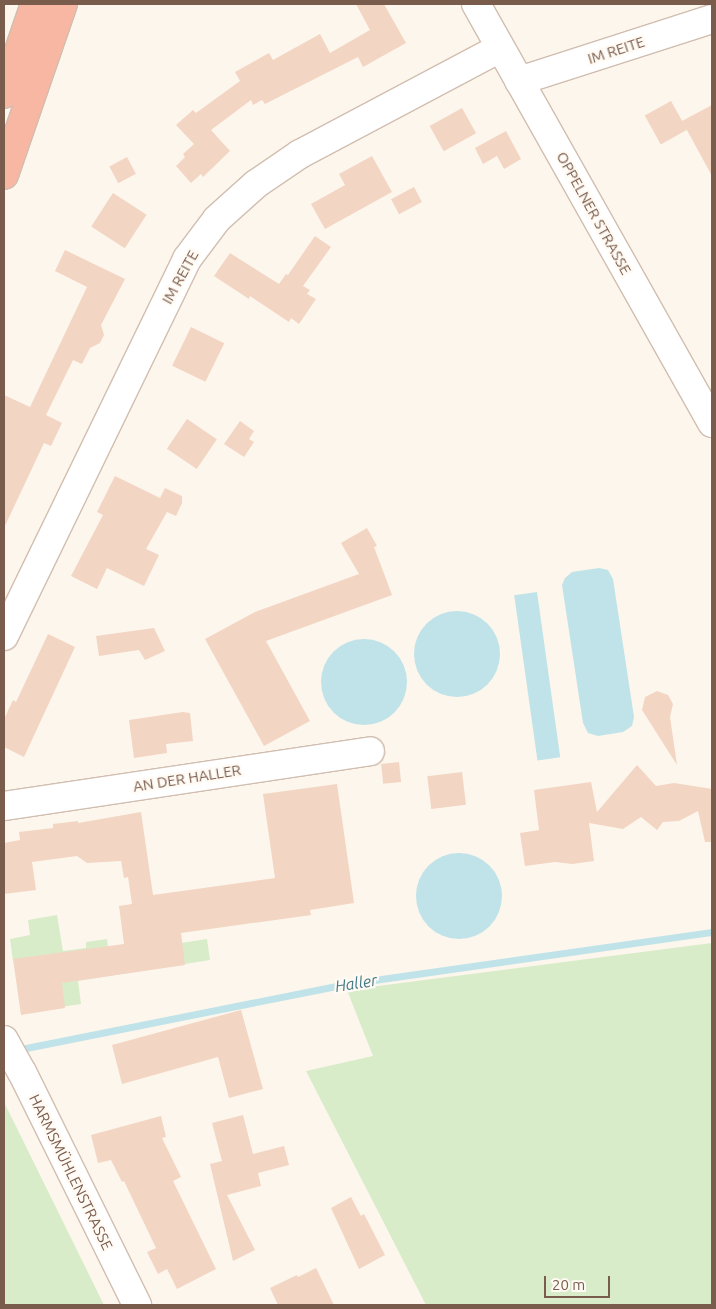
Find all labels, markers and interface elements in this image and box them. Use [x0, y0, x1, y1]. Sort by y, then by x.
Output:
street label: IM REITE [585, 32, 647, 68]
street label: OPPELNER STRASSE [553, 148, 635, 278]
street label: IM REITE [158, 247, 202, 307]
street label: AN DER HALLER [132, 761, 242, 795]
water label: Haller [334, 970, 378, 996]
street label: HARMSMÜHLENSTRASSE [25, 1091, 117, 1253]
scale bar [546, 1266, 612, 1298]
text: 20 m [552, 1276, 585, 1293]

